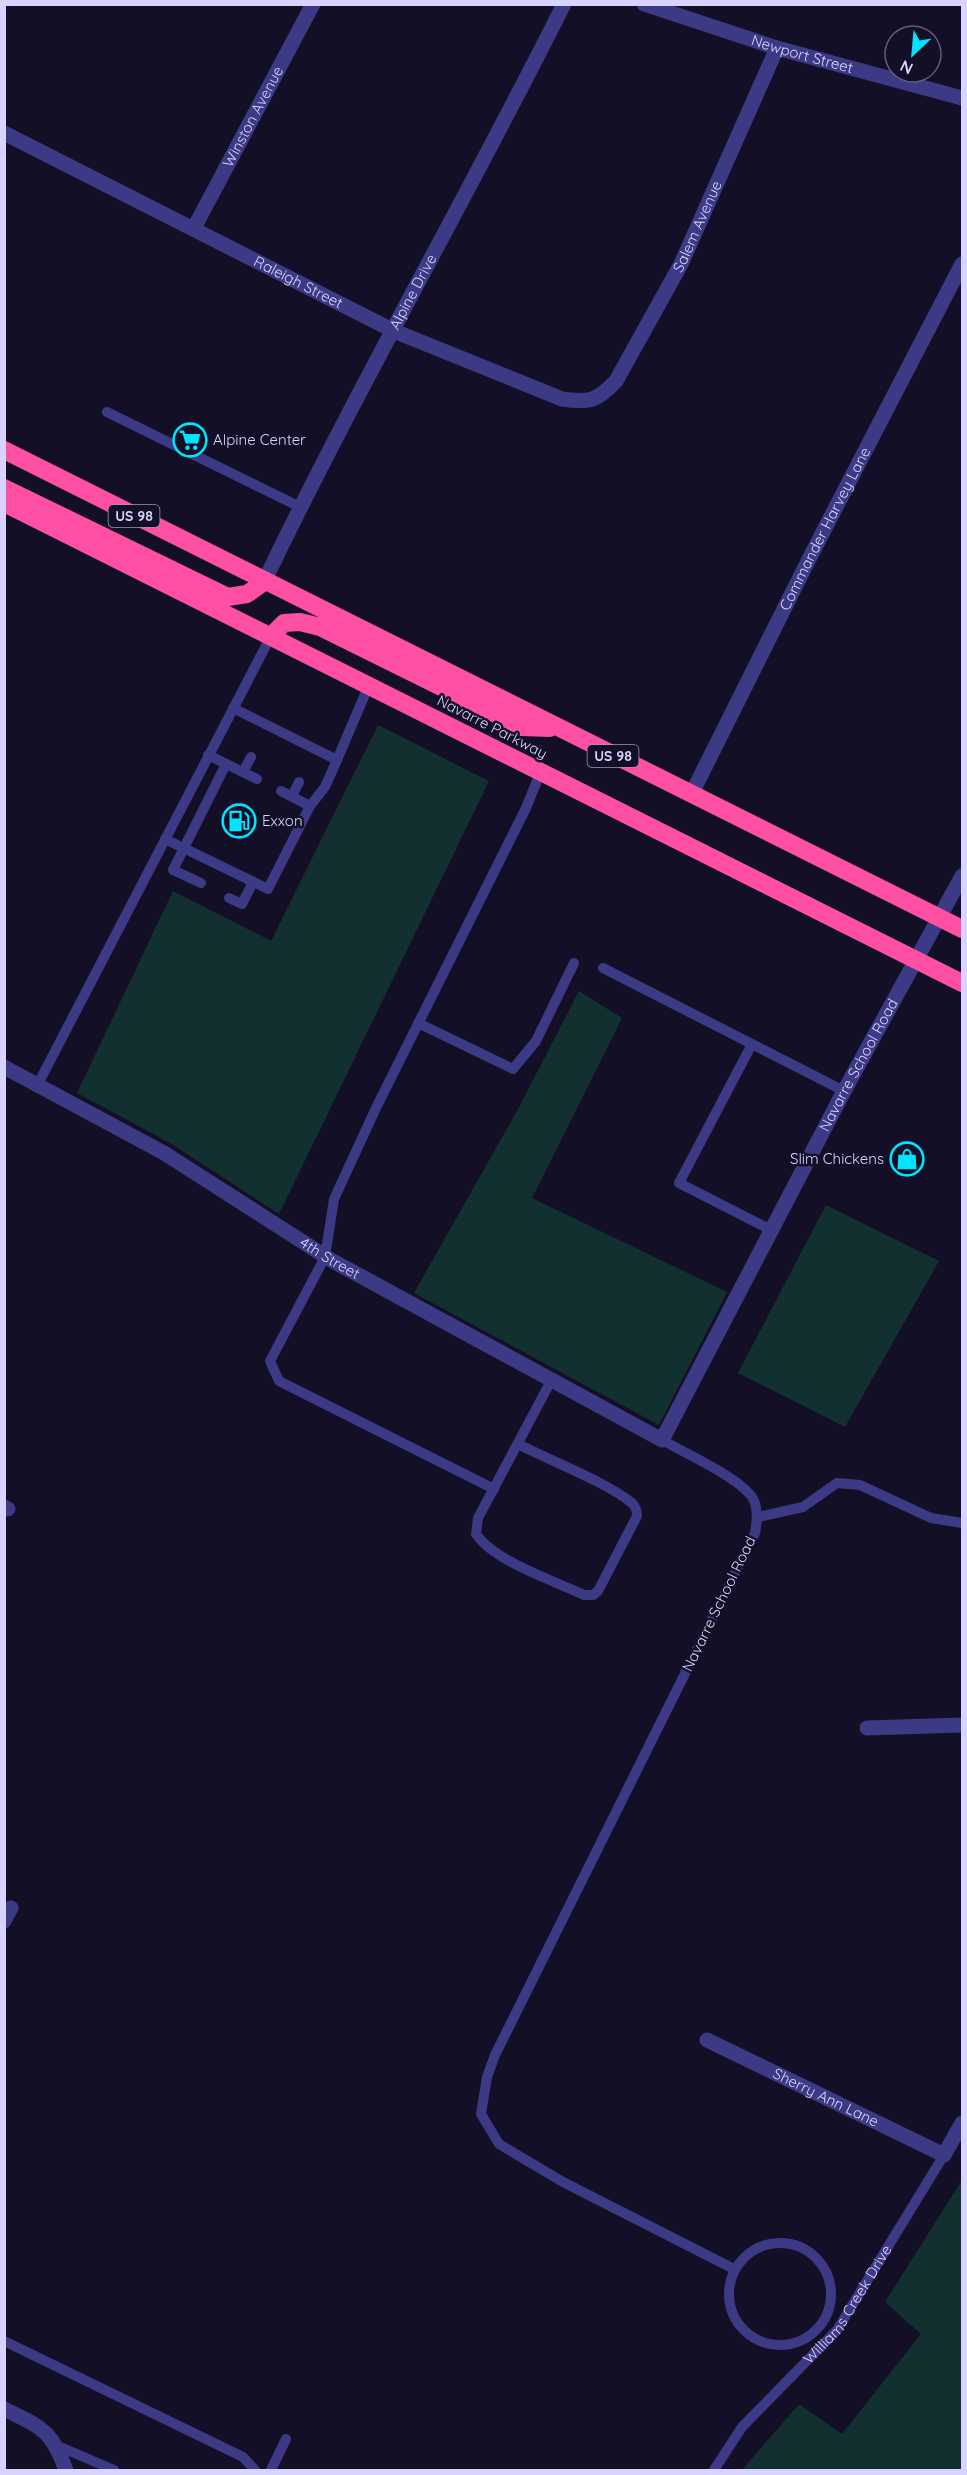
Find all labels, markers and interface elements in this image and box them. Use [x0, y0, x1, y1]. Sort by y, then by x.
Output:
north arrow [883, 24, 943, 84]
street label: Newport Street [749, 30, 855, 77]
text: N [897, 56, 916, 79]
street label: Winston Avenue [218, 63, 287, 170]
street label: Salem Avenue [668, 178, 726, 276]
street label: Raleigh Street [251, 251, 346, 312]
street label: Alpine Drive [385, 251, 440, 333]
supermarket icon: Alpine Center [172, 422, 208, 458]
place label: Alpine Center [213, 430, 306, 449]
street label: Commander Harvey Lane [775, 444, 874, 613]
road number: US 98 [108, 505, 160, 527]
street label: Navarre Parkway [434, 691, 551, 763]
road number: US 98 [588, 745, 638, 767]
fuel station icon: Exxon [221, 803, 257, 839]
place label: Exxon [262, 811, 303, 830]
street label: Navarre School Road [815, 995, 902, 1135]
shop icon: Slim Chickens [889, 1141, 925, 1177]
place label: Slim Chickens [790, 1149, 884, 1168]
street label: 4th Street [296, 1233, 363, 1283]
street label: Navarre School Road [678, 1533, 760, 1675]
street label: Sherry Ann Lane [770, 2064, 882, 2131]
street label: Williams Creek Drive [799, 2241, 896, 2368]

